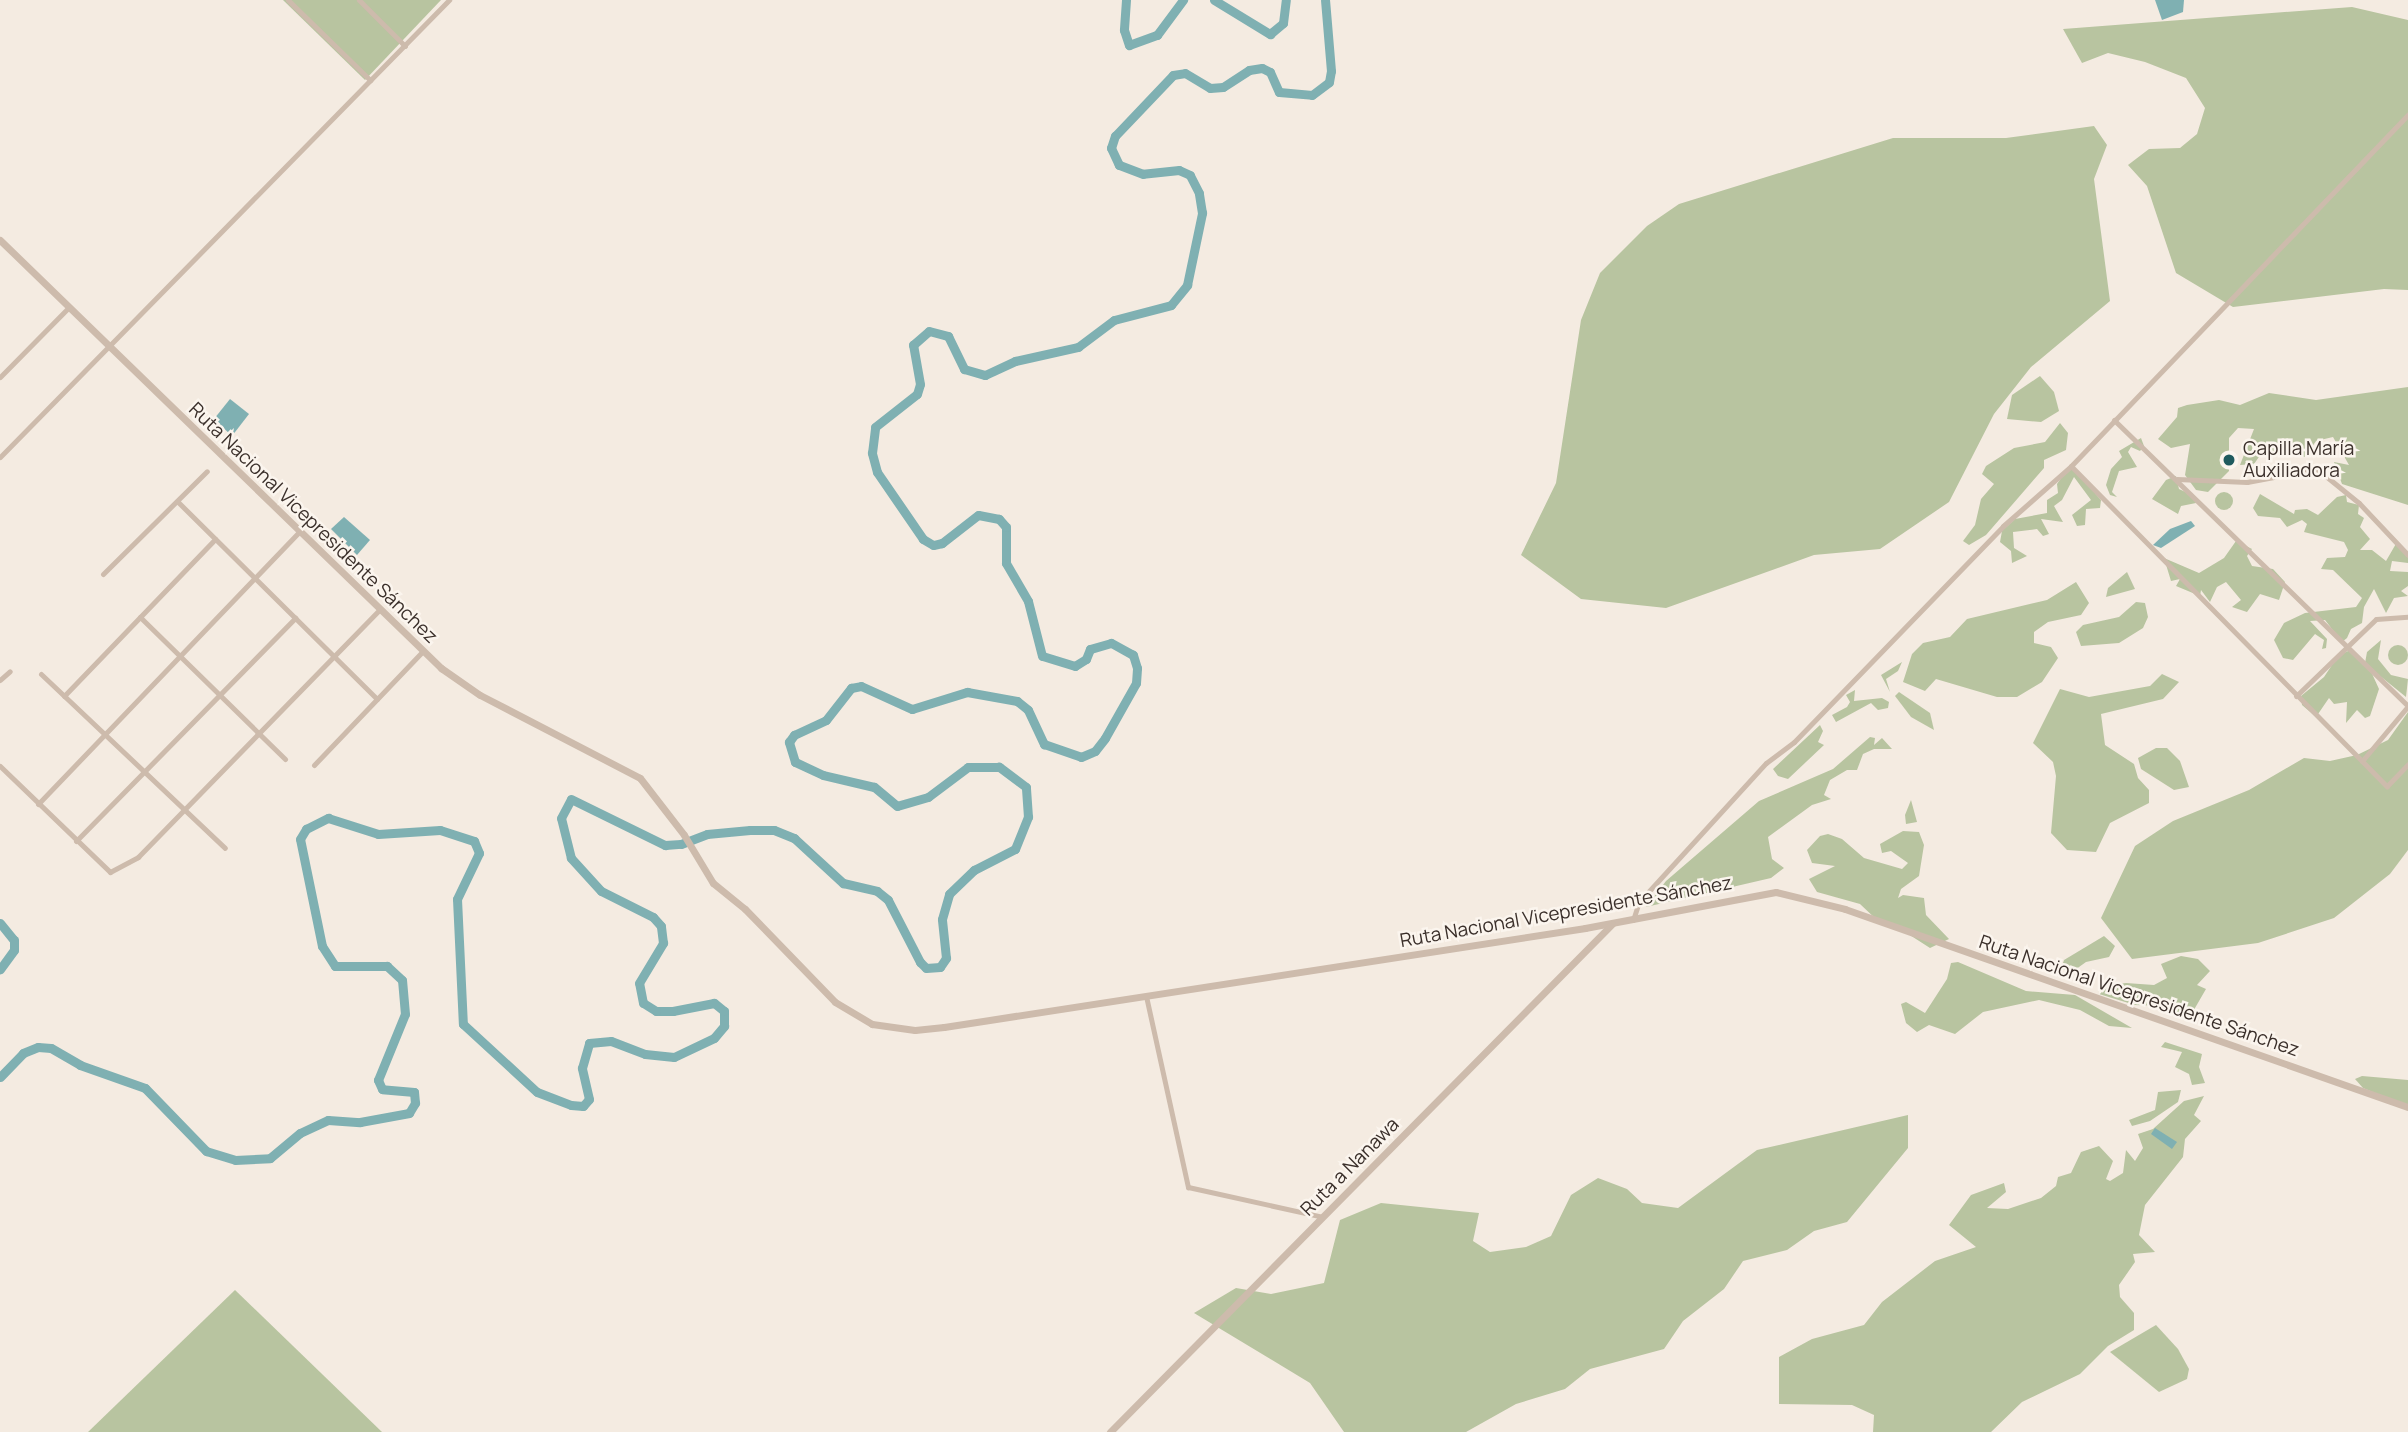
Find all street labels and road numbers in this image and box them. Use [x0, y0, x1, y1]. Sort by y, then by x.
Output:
street label: Ruta Nacional Vicepresidente Sánchez [184, 398, 442, 648]
street label: Ruta Nacional Vicepresidente Sánchez [1398, 872, 1734, 952]
street label: Ruta Nacional Vicepresidente Sánchez [1976, 930, 2302, 1062]
street label: Ruta a Nanawa [1296, 1113, 1404, 1221]

